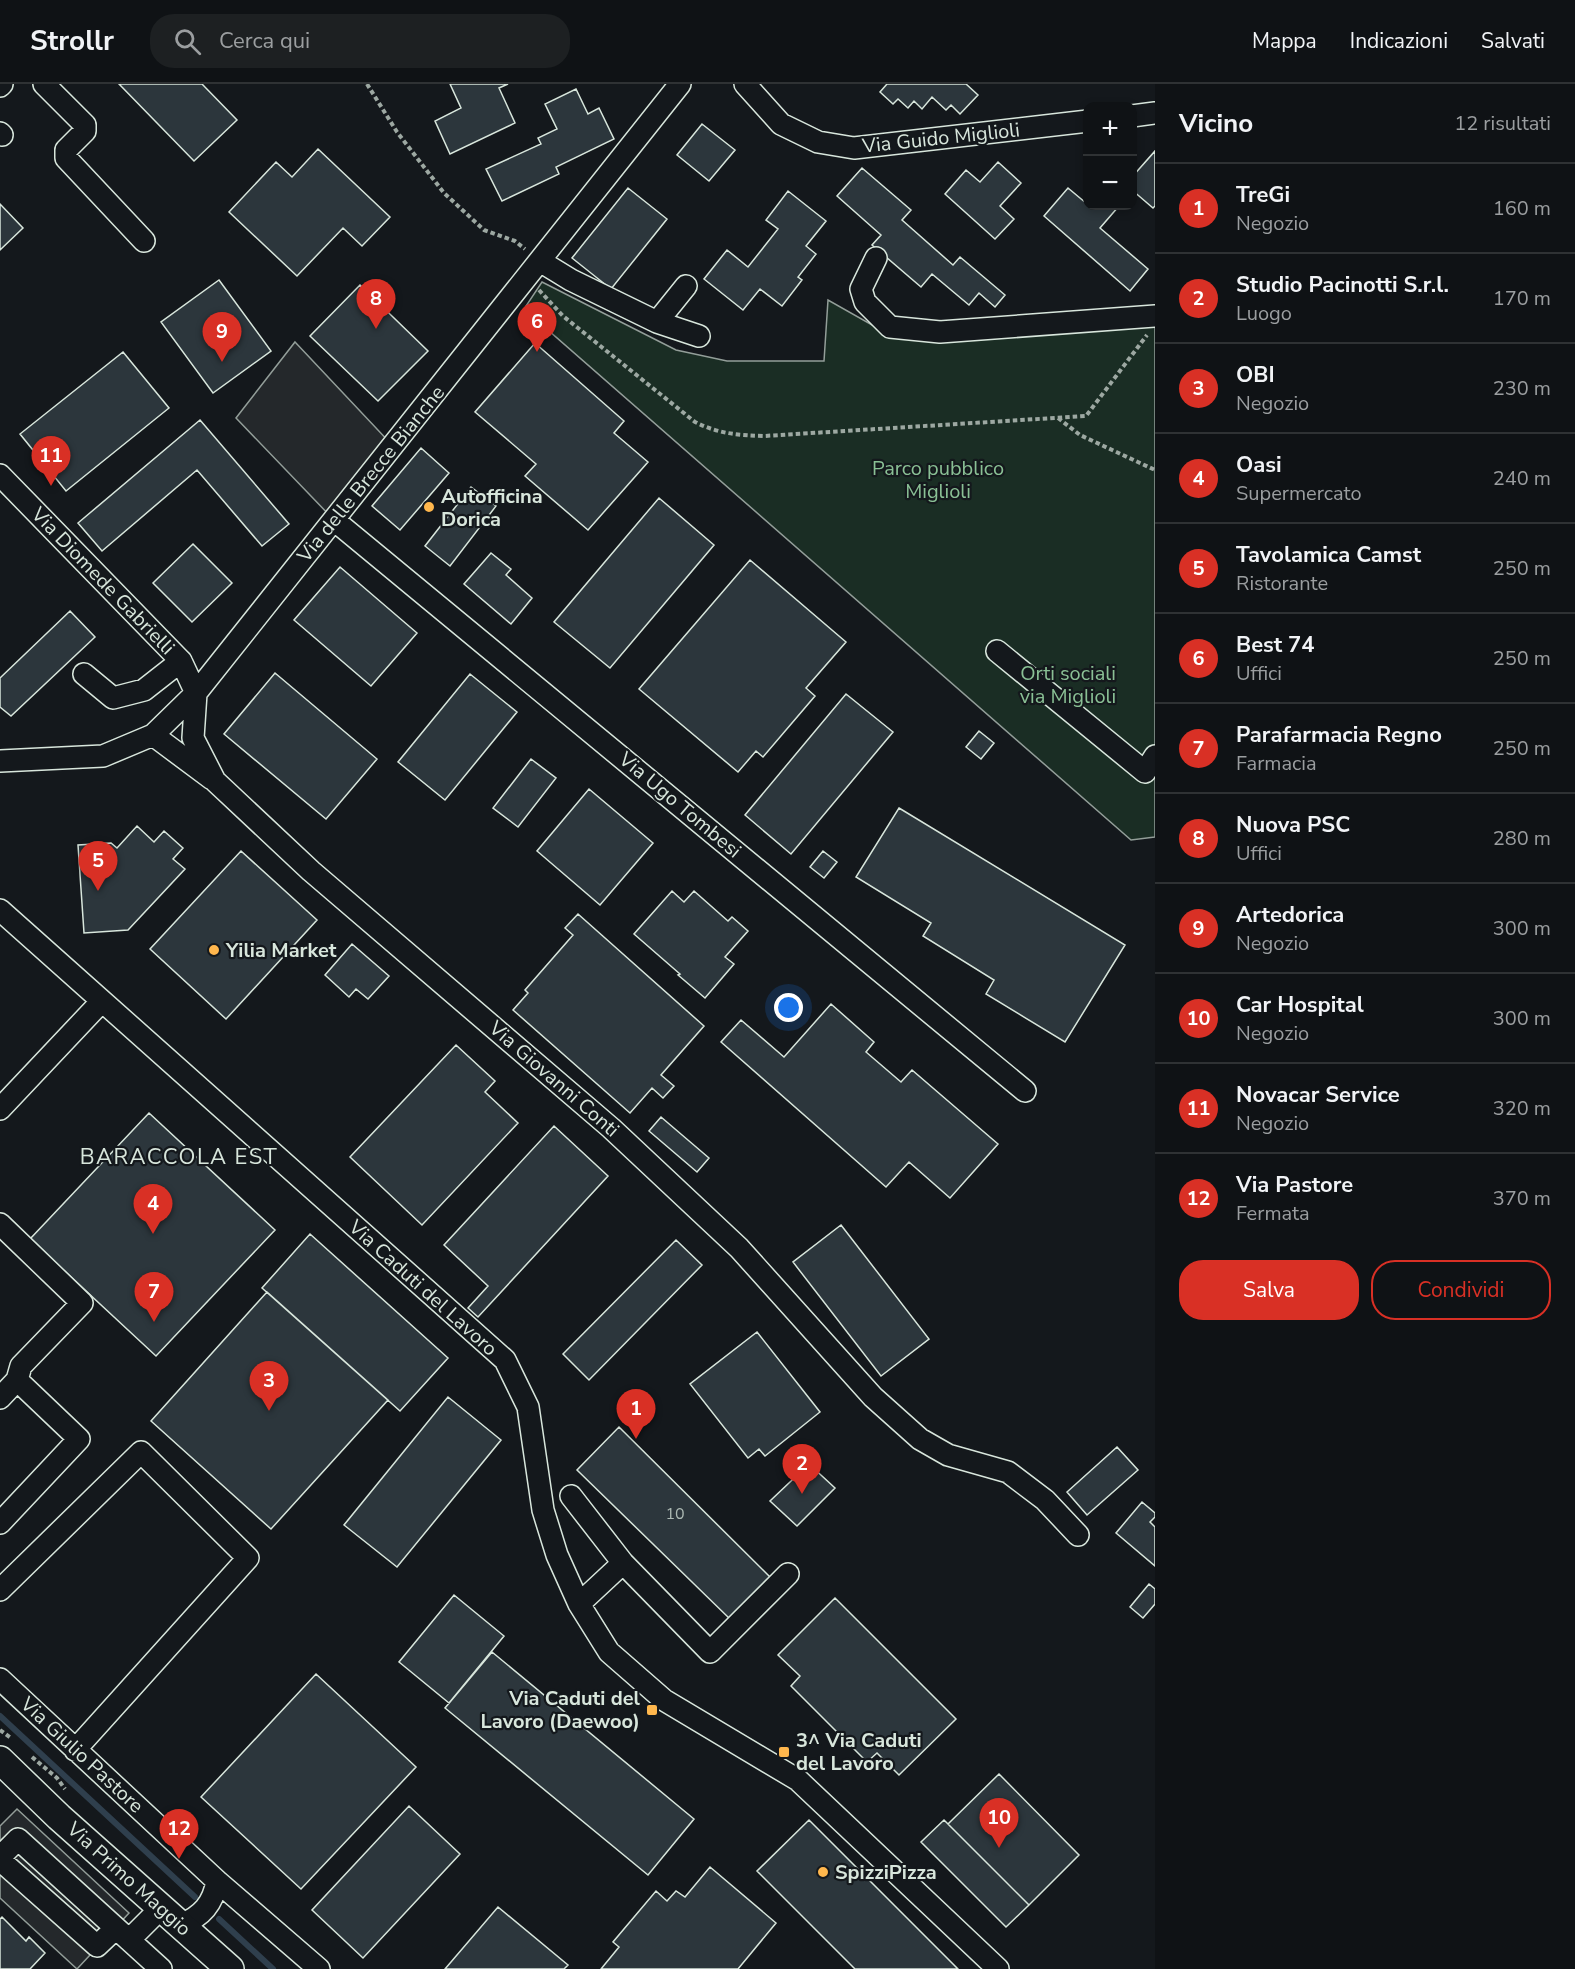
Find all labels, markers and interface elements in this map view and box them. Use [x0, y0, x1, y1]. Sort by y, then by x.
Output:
search box [150, 14, 570, 68]
text: Strollr [30, 22, 114, 60]
icon: search [171, 25, 204, 58]
text: Cerca qui [219, 26, 310, 56]
text: Mappa [1252, 27, 1317, 55]
text: Indicazioni [1350, 27, 1448, 55]
text: Salvati [1481, 27, 1545, 55]
map controls [1083, 102, 1137, 210]
button: + [1083, 102, 1137, 156]
text: Vicino [1179, 106, 1253, 141]
text: 12 risultati [1454, 110, 1551, 137]
street label: Via Guido Miglioli [860, 116, 1021, 160]
button: − [1083, 156, 1137, 210]
text: TreGi [1236, 180, 1290, 210]
text: 1 [1193, 195, 1205, 222]
text: 160 m [1493, 195, 1551, 222]
text: Negozio [1236, 210, 1309, 237]
text: Studio Pacinotti S.r.l. [1236, 270, 1449, 300]
pin: 8 [356, 280, 395, 329]
text: 2 [1193, 285, 1205, 312]
text: 170 m [1493, 285, 1551, 312]
text: Luogo [1236, 300, 1292, 327]
pin: 6 [518, 302, 556, 352]
pin: 9 [202, 312, 242, 362]
text: OBI [1236, 360, 1275, 390]
text: 3 [1193, 375, 1205, 402]
text: 230 m [1493, 375, 1551, 402]
street label: Via delle Brecce Bianche [291, 380, 451, 569]
text: Negozio [1236, 390, 1309, 417]
pin: 11 [32, 436, 70, 486]
text: Oasi [1236, 450, 1282, 480]
park label: Parco pubblico Miglioli [872, 455, 1004, 505]
text: 4 [1193, 465, 1205, 492]
text: 240 m [1493, 465, 1551, 492]
text: Supermercato [1236, 480, 1362, 507]
place label: Autofficina Dorica [441, 483, 543, 533]
marker: Autofficina Dorica [422, 500, 436, 514]
street label: Via Diomede Gabrielli [25, 501, 181, 661]
text: Tavolamica Camst [1236, 540, 1421, 570]
text: 5 [1193, 555, 1205, 582]
text: 250 m [1493, 555, 1551, 582]
text: Ristorante [1236, 570, 1328, 597]
text: Best 74 [1236, 630, 1314, 660]
text: 6 [1193, 645, 1205, 672]
text: 250 m [1493, 645, 1551, 672]
park label: Orti sociali via Miglioli [1020, 660, 1116, 710]
text: Uffici [1236, 660, 1282, 687]
text: Parafarmacia Regno [1236, 720, 1442, 750]
text: 7 [1193, 735, 1205, 762]
text: 250 m [1493, 735, 1551, 762]
street label: Via Ugo Tombesi [612, 745, 747, 864]
text: Farmacia [1236, 750, 1317, 777]
text: Nuova PSC [1236, 810, 1350, 840]
text: 8 [1193, 825, 1205, 852]
text: 280 m [1493, 825, 1551, 852]
text: Uffici [1236, 840, 1282, 867]
pin: 5 [78, 842, 118, 891]
text: Artedorica [1236, 900, 1344, 930]
text: 9 [1193, 915, 1205, 942]
text: 300 m [1493, 915, 1551, 942]
text: Negozio [1236, 930, 1309, 957]
place label: Yilia Market [225, 937, 337, 964]
marker: Yilia Market [207, 943, 221, 957]
text: Car Hospital [1236, 990, 1364, 1020]
your location [774, 993, 803, 1022]
text: 10 [1187, 1005, 1211, 1032]
text: 300 m [1493, 1005, 1551, 1032]
street label: Via Giovanni Conti [482, 1014, 625, 1143]
text: Negozio [1236, 1020, 1309, 1047]
text: Novacar Service [1236, 1080, 1400, 1110]
text: 11 [1187, 1095, 1211, 1122]
text: 320 m [1493, 1095, 1551, 1122]
text: Negozio [1236, 1110, 1309, 1137]
district label: BARACCOLA EST [80, 1142, 278, 1172]
text: Via Pastore [1236, 1170, 1353, 1200]
pin: 4 [134, 1184, 172, 1234]
text: 12 [1187, 1185, 1211, 1212]
text: 370 m [1493, 1185, 1551, 1212]
text: Fermata [1236, 1200, 1310, 1227]
street label: Via Caduti del Lavoro [342, 1213, 503, 1362]
button: Salva [1179, 1260, 1359, 1320]
button: Condividi [1371, 1260, 1551, 1320]
pin: 7 [134, 1272, 174, 1322]
pin: 3 [250, 1362, 288, 1411]
pin: 1 [616, 1390, 656, 1439]
pin: 2 [782, 1444, 822, 1494]
house number: 10 [665, 1503, 685, 1525]
place label: Via Caduti del Lavoro (Daewoo) [481, 1685, 641, 1735]
street label: Via Giulio Pastore [14, 1690, 149, 1819]
marker: Via Caduti del Lavoro (Daewoo) [645, 1703, 659, 1717]
place label: 3^ Via Caduti del Lavoro [796, 1727, 922, 1777]
marker: 3^ Via Caduti del Lavoro [777, 1745, 791, 1759]
pin: 10 [980, 1798, 1018, 1848]
pin: 12 [160, 1810, 198, 1859]
street label: Via Primo Maggio [60, 1815, 197, 1942]
place label: SpizziPizza [835, 1859, 937, 1886]
marker: SpizziPizza [816, 1865, 830, 1879]

